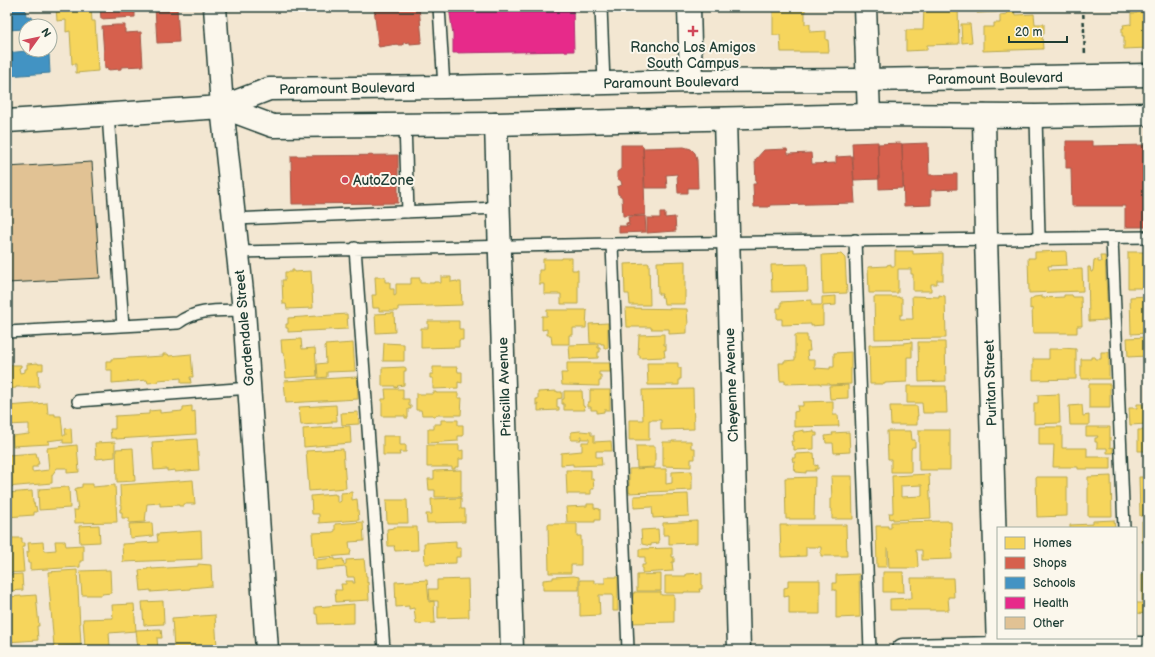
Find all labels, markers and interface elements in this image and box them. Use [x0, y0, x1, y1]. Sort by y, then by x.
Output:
north arrow [18, 18, 58, 58]
scale bar [1009, 18, 1067, 44]
marker: Rancho Los Amigos South Campus [687, 25, 699, 37]
text: 20 m [1015, 25, 1042, 40]
text: N [38, 26, 54, 40]
place label: Rancho Los Amigos South Campus [630, 39, 756, 72]
street label: Paramount Boulevard [927, 69, 1063, 88]
street label: Paramount Boulevard [603, 73, 739, 92]
street label: Paramount Boulevard [279, 79, 415, 98]
place label: AutoZone [353, 172, 414, 189]
marker: AutoZone [340, 175, 350, 185]
street label: Gardendale Street [231, 268, 258, 387]
street label: Cheyenne Avenue [721, 327, 742, 442]
street label: Priscilla Avenue [494, 337, 515, 437]
street label: Puritan Street [980, 339, 1001, 427]
legend [997, 527, 1137, 639]
text: Homes [1033, 536, 1072, 551]
text: Shops [1033, 556, 1067, 571]
text: Schools [1033, 576, 1076, 591]
text: Health [1033, 596, 1069, 611]
text: Other [1033, 616, 1065, 631]

